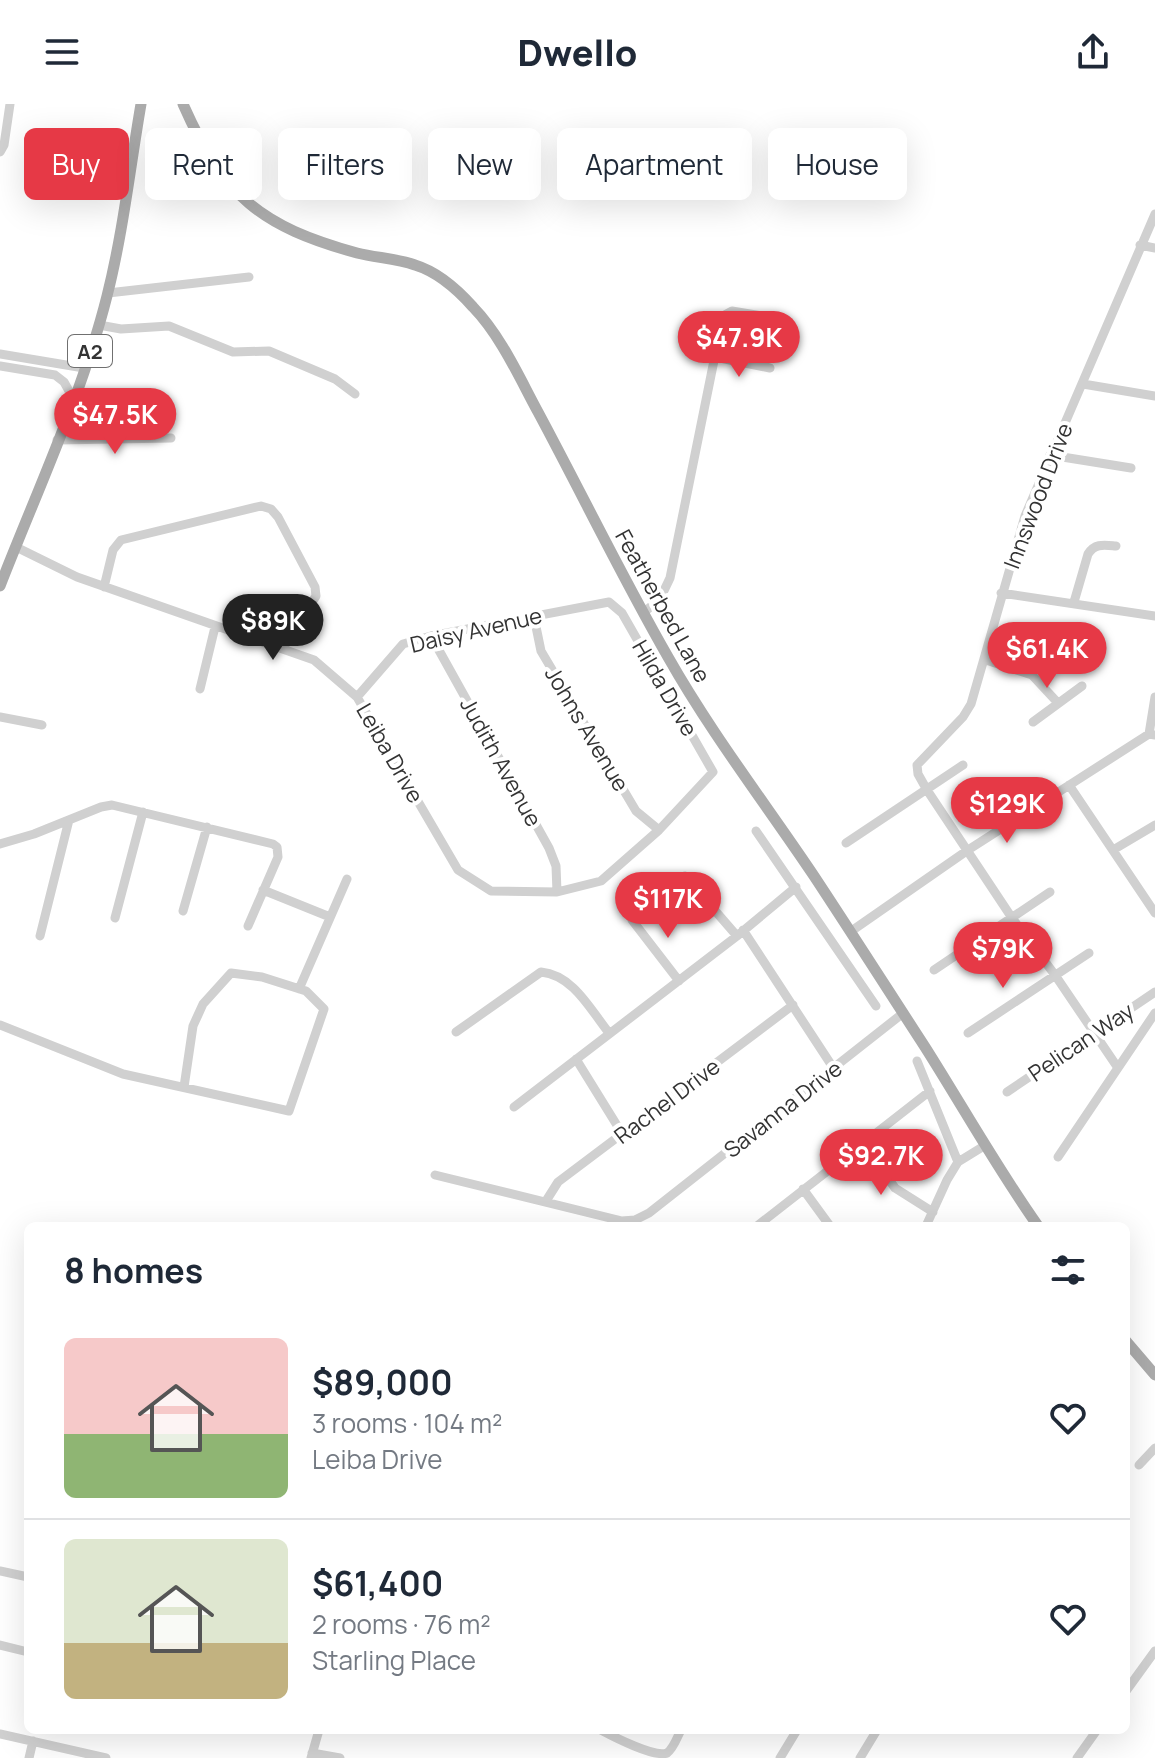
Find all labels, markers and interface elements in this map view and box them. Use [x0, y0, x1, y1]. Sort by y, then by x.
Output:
text: Dwello [518, 28, 637, 77]
icon: menu [40, 30, 84, 74]
icon: share [1071, 30, 1115, 74]
chip: Buy [24, 128, 129, 200]
chip: Rent [145, 128, 262, 200]
chip: Filters [278, 128, 412, 200]
chip: New [428, 128, 541, 200]
chip: Apartment [557, 128, 752, 200]
chip: House [768, 128, 907, 200]
pin: $47.9K [674, 311, 804, 379]
text: $47.9K [696, 319, 782, 355]
road number: A2 [68, 335, 112, 367]
pin: $47.5K [50, 388, 180, 456]
text: $47.5K [72, 396, 158, 432]
street label: Innswood Drive [996, 419, 1080, 573]
street label: Featherbed Lane [608, 524, 718, 688]
pin: $89K [226, 594, 320, 662]
street label: Daisy Avenue [407, 600, 545, 660]
text: $89K [240, 602, 306, 638]
pin: $61.4K [982, 622, 1112, 690]
text: $61.4K [1006, 630, 1088, 666]
street label: Hilda Drive [625, 634, 705, 742]
street label: Johns Avenue [538, 661, 636, 797]
street label: Judith Avenue [453, 692, 549, 832]
street label: Leiba Drive [349, 698, 431, 808]
pin: $129K [951, 777, 1063, 845]
text: $129K [969, 785, 1045, 821]
pin: $117K [612, 872, 724, 940]
text: $117K [633, 880, 703, 916]
pin: $79K [956, 922, 1050, 990]
text: $79K [971, 930, 1035, 966]
street label: Pelican Way [1022, 996, 1140, 1088]
street label: Rachel Drive [608, 1051, 726, 1151]
street label: Savanna Drive [718, 1053, 848, 1165]
pin: $92.7K [816, 1129, 946, 1197]
text: $92.7K [838, 1137, 924, 1173]
text: 8 homes [64, 1247, 203, 1293]
icon: filters [1046, 1248, 1090, 1292]
text: $89,000 [312, 1359, 453, 1405]
icon: home [128, 1370, 224, 1466]
icon: heart [1046, 1396, 1090, 1440]
text: 3 rooms · 104 m² [312, 1405, 502, 1441]
text: Leiba Drive [312, 1441, 442, 1477]
text: $61,400 [312, 1560, 443, 1606]
icon: home [128, 1571, 224, 1667]
icon: heart [1046, 1597, 1090, 1641]
text: 2 rooms · 76 m² [312, 1606, 491, 1642]
text: Starling Place [312, 1642, 476, 1678]

